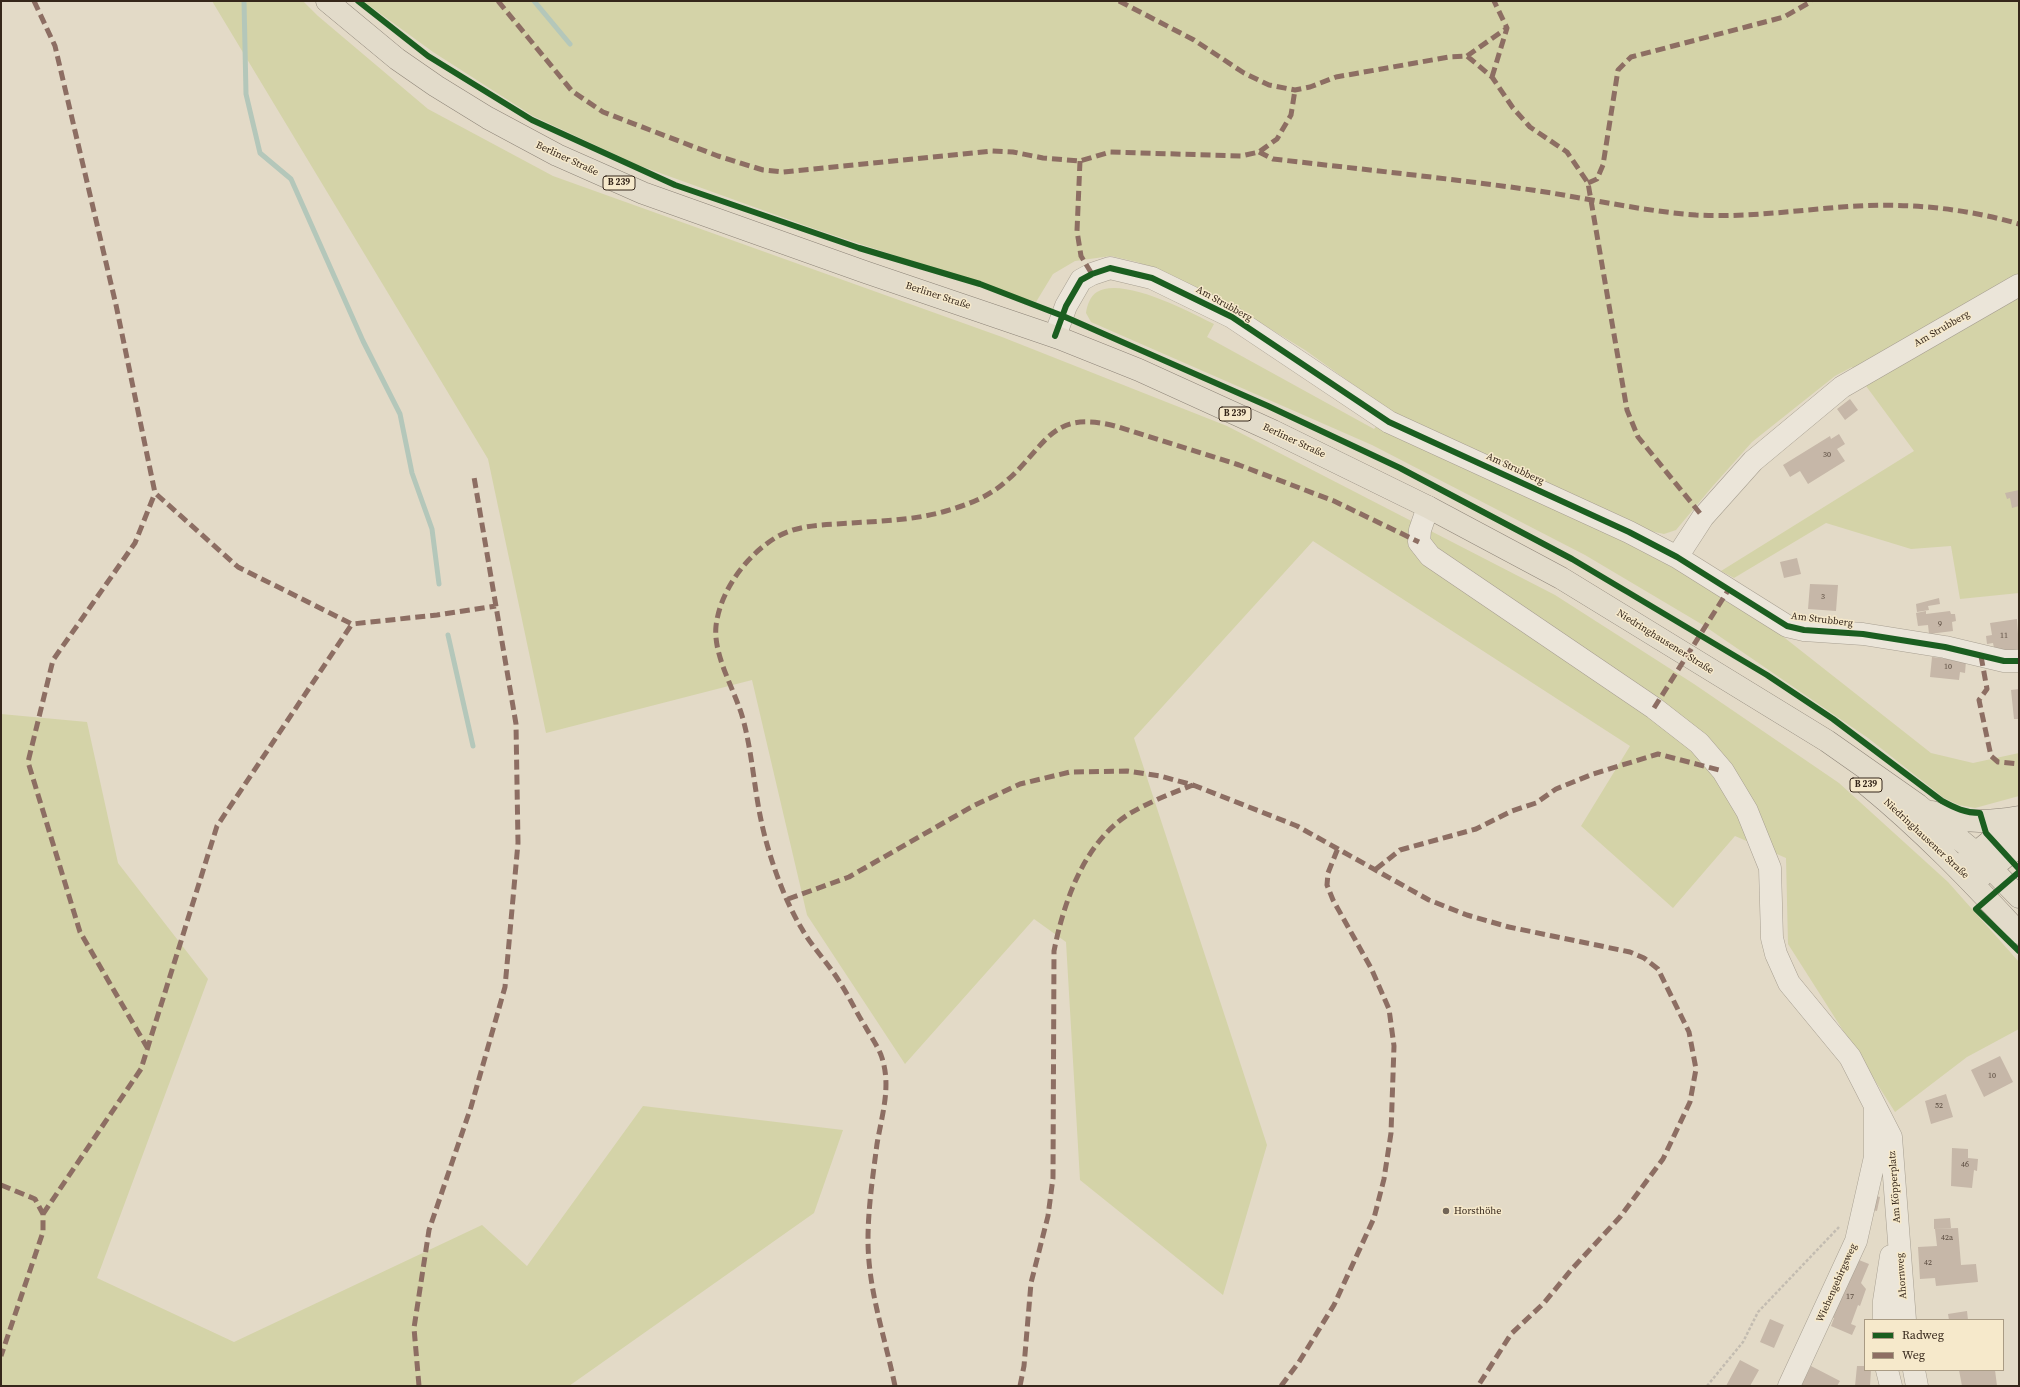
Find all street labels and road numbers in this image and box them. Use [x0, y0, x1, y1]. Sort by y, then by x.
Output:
street label: Berliner Straße [534, 139, 600, 179]
road number: B 239 [603, 176, 635, 190]
street label: Berliner Straße [904, 280, 972, 312]
street label: Am Strubberg [1194, 284, 1254, 324]
street label: Am Strubberg [1912, 308, 1972, 350]
road number: B 239 [1219, 407, 1251, 421]
street label: Berliner Straße [1261, 421, 1327, 461]
street label: Am Strubberg [1484, 450, 1546, 488]
street label: Niedringhausener Straße [1614, 607, 1716, 677]
street label: Am Strubberg [1790, 610, 1854, 630]
road number: B 239 [1850, 778, 1882, 792]
street label: Niedringhausener Straße [1881, 796, 1971, 882]
street label: Am Köpperplatz [1886, 1151, 1904, 1223]
street label: Wiehengebirgsweg [1814, 1242, 1860, 1324]
street label: Ahornweg [1894, 1253, 1910, 1299]

